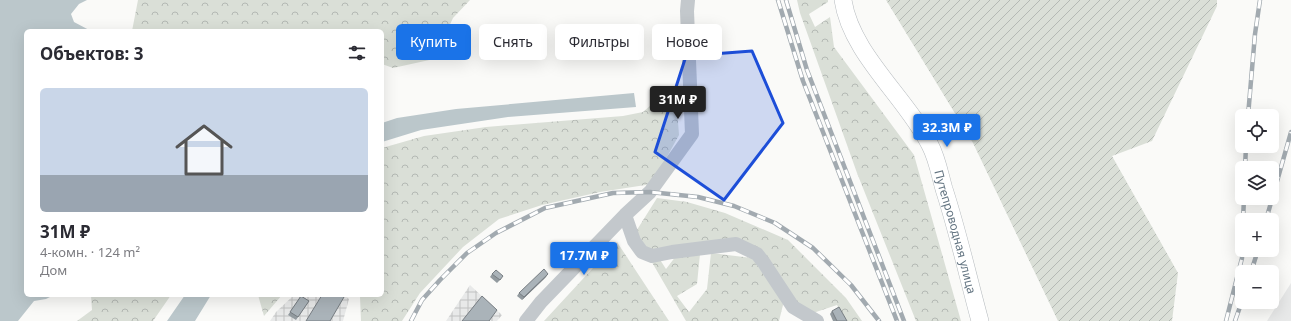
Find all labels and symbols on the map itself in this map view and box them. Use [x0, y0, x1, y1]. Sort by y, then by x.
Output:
pin: 31M ₽ [650, 86, 706, 120]
pin: 32.3M ₽ [910, 114, 984, 148]
street label: Путепроводная улица [931, 168, 981, 295]
pin: 17.7M ₽ [547, 242, 621, 276]

